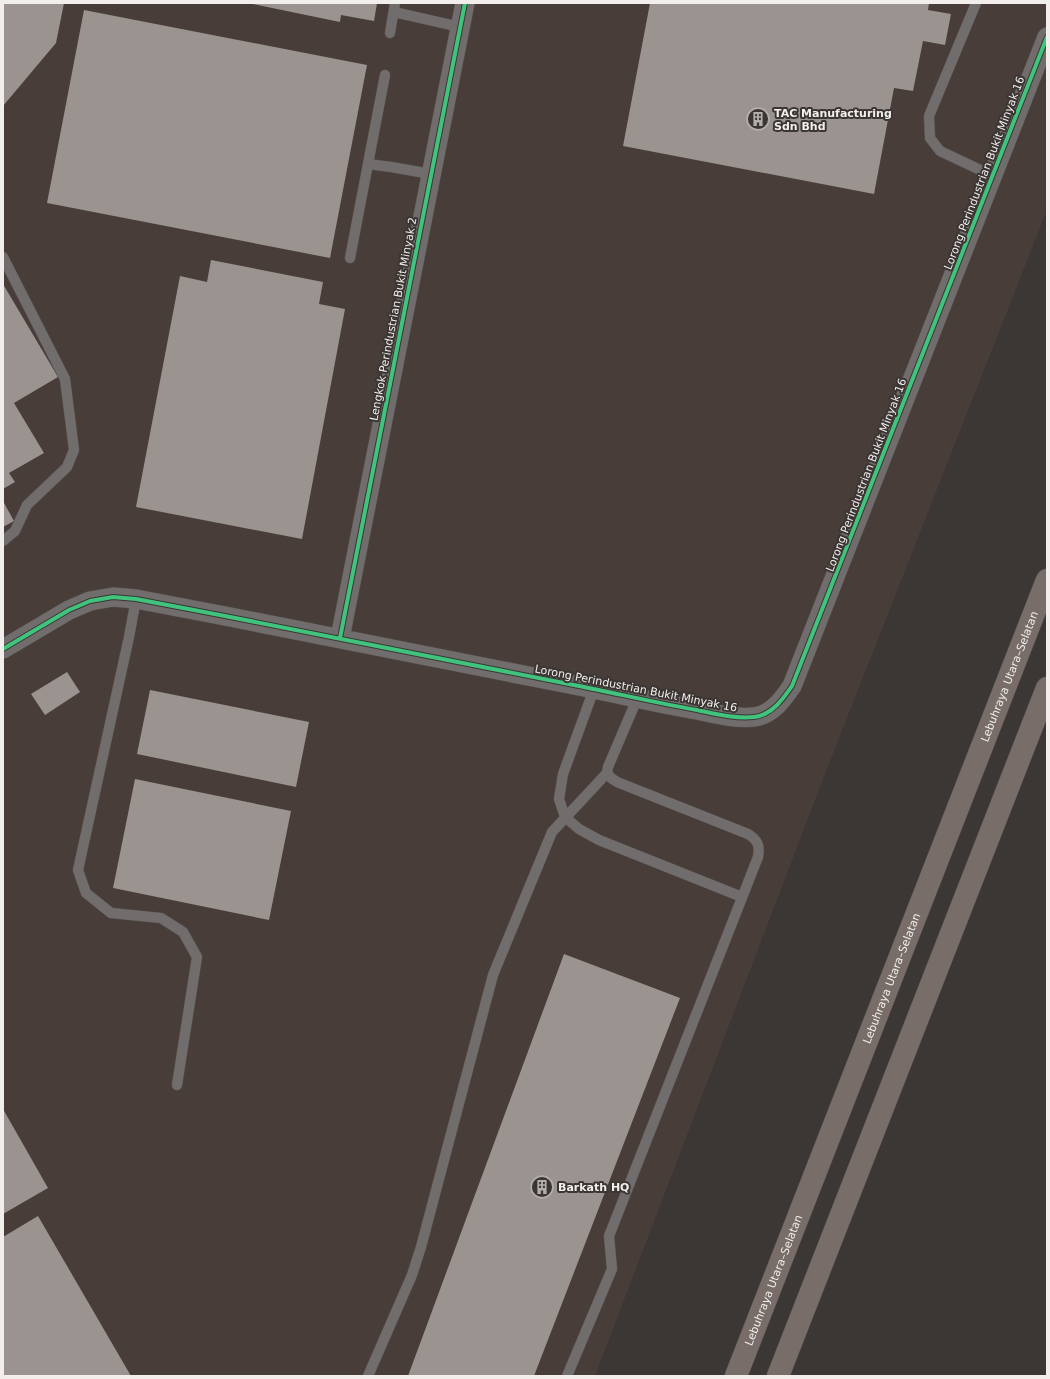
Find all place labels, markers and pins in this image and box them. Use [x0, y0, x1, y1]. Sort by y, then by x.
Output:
building icon: TAC Manufacturing Sdn Bhd [745, 106, 771, 132]
place label: TAC Manufacturing Sdn Bhd [774, 107, 892, 133]
building icon: Barkath HQ [529, 1174, 555, 1200]
place label: Barkath HQ [558, 1181, 629, 1194]

